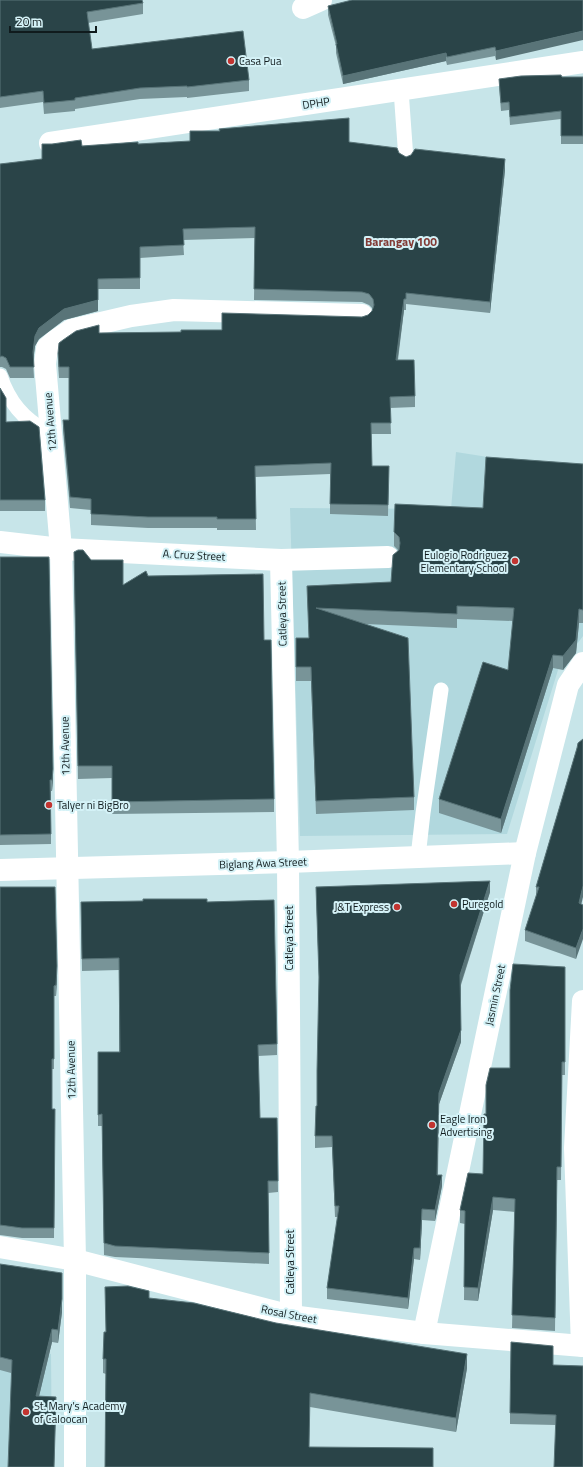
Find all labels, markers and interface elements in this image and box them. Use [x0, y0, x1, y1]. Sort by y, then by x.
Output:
scale bar [10, 8, 96, 34]
text: 20 m [16, 12, 42, 31]
place label: Casa Pua [239, 53, 282, 69]
marker: Casa Pua [226, 56, 236, 66]
street label: DPHP [301, 93, 331, 113]
district label: Barangay 100 [365, 232, 437, 251]
street label: 12th Avenue [39, 392, 61, 452]
street label: A. Cruz Street [162, 545, 226, 565]
place label: Eulogio Rodriguez Elementary School [420, 547, 507, 576]
marker: Eulogio Rodriguez Elementary School [510, 556, 520, 566]
street label: Catleya Street [273, 581, 291, 647]
street label: 12th Avenue [56, 716, 74, 776]
place label: Talyer ni BigBro [57, 797, 129, 813]
marker: Talyer ni BigBro [44, 800, 54, 810]
street label: Biglang Awa Street [219, 853, 307, 873]
place label: Puregold [462, 896, 504, 912]
place label: J&T Express [334, 899, 389, 915]
marker: Puregold [449, 899, 459, 909]
marker: J&T Express [392, 902, 402, 912]
street label: Catleya Street [281, 905, 297, 970]
street label: Jasmin Street [481, 963, 509, 1027]
street label: 12th Avenue [62, 1040, 80, 1100]
place label: Eagle Iron Advertising [440, 1111, 493, 1140]
marker: Eagle Iron Advertising [427, 1120, 437, 1130]
street label: Catleya Street [282, 1229, 298, 1294]
street label: Rosal Street [260, 1301, 318, 1327]
place label: St. Mary's Academy of Caloocan [34, 1398, 125, 1427]
marker: St. Mary's Academy of Caloocan [21, 1407, 31, 1417]

